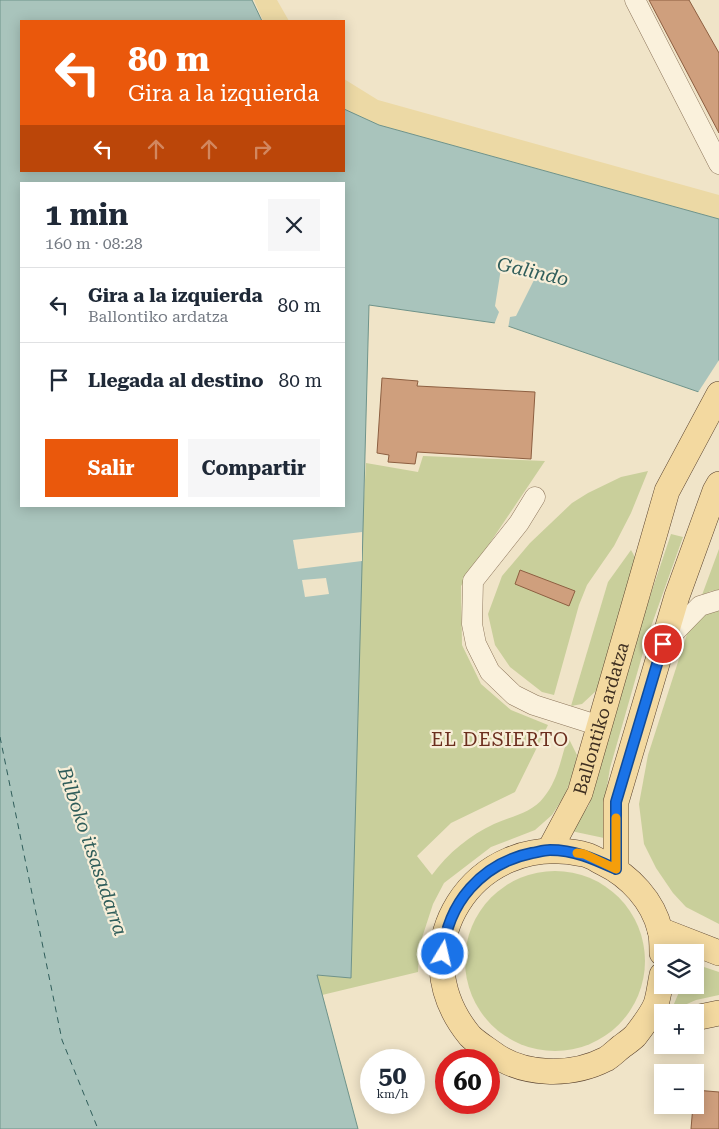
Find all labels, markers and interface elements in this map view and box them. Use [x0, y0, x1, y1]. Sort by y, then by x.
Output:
text: 80 m [128, 39, 210, 80]
icon: left [45, 40, 110, 105]
text: Gira a la izquierda [128, 81, 319, 106]
icon: left [89, 135, 117, 163]
icon: ahead [142, 135, 170, 163]
icon: ahead [195, 135, 223, 163]
icon: right [248, 135, 276, 163]
text: 1 min [45, 197, 128, 232]
button: close [268, 199, 320, 251]
text: 160 m · 08:28 [45, 234, 143, 253]
water label: Galindo [495, 252, 571, 291]
text: Gira a la izquierda [88, 284, 263, 307]
icon: left [45, 291, 73, 319]
text: 80 m [278, 294, 321, 317]
text: Ballontiko ardatza [88, 307, 228, 326]
icon: arrive [45, 366, 73, 394]
text: Llegada al destino [88, 369, 264, 392]
text: 80 m [279, 369, 322, 392]
button: Salir [45, 439, 178, 497]
button: Compartir [188, 439, 320, 497]
pin [642, 623, 684, 665]
icon: arrive [649, 630, 677, 658]
street label: Ballontiko ardatza [569, 639, 633, 797]
district label: EL DESIERTO [431, 728, 569, 751]
water label: Bilboko itsasadarra [53, 763, 132, 938]
position arrow [416, 927, 468, 979]
map controls [654, 944, 704, 1114]
button: layers [654, 944, 704, 994]
button: + [654, 1004, 704, 1054]
speed limit sign: 60 [435, 1049, 500, 1114]
text: 50 [378, 1061, 407, 1090]
button: − [654, 1064, 704, 1114]
text: km/h [376, 1087, 409, 1101]

